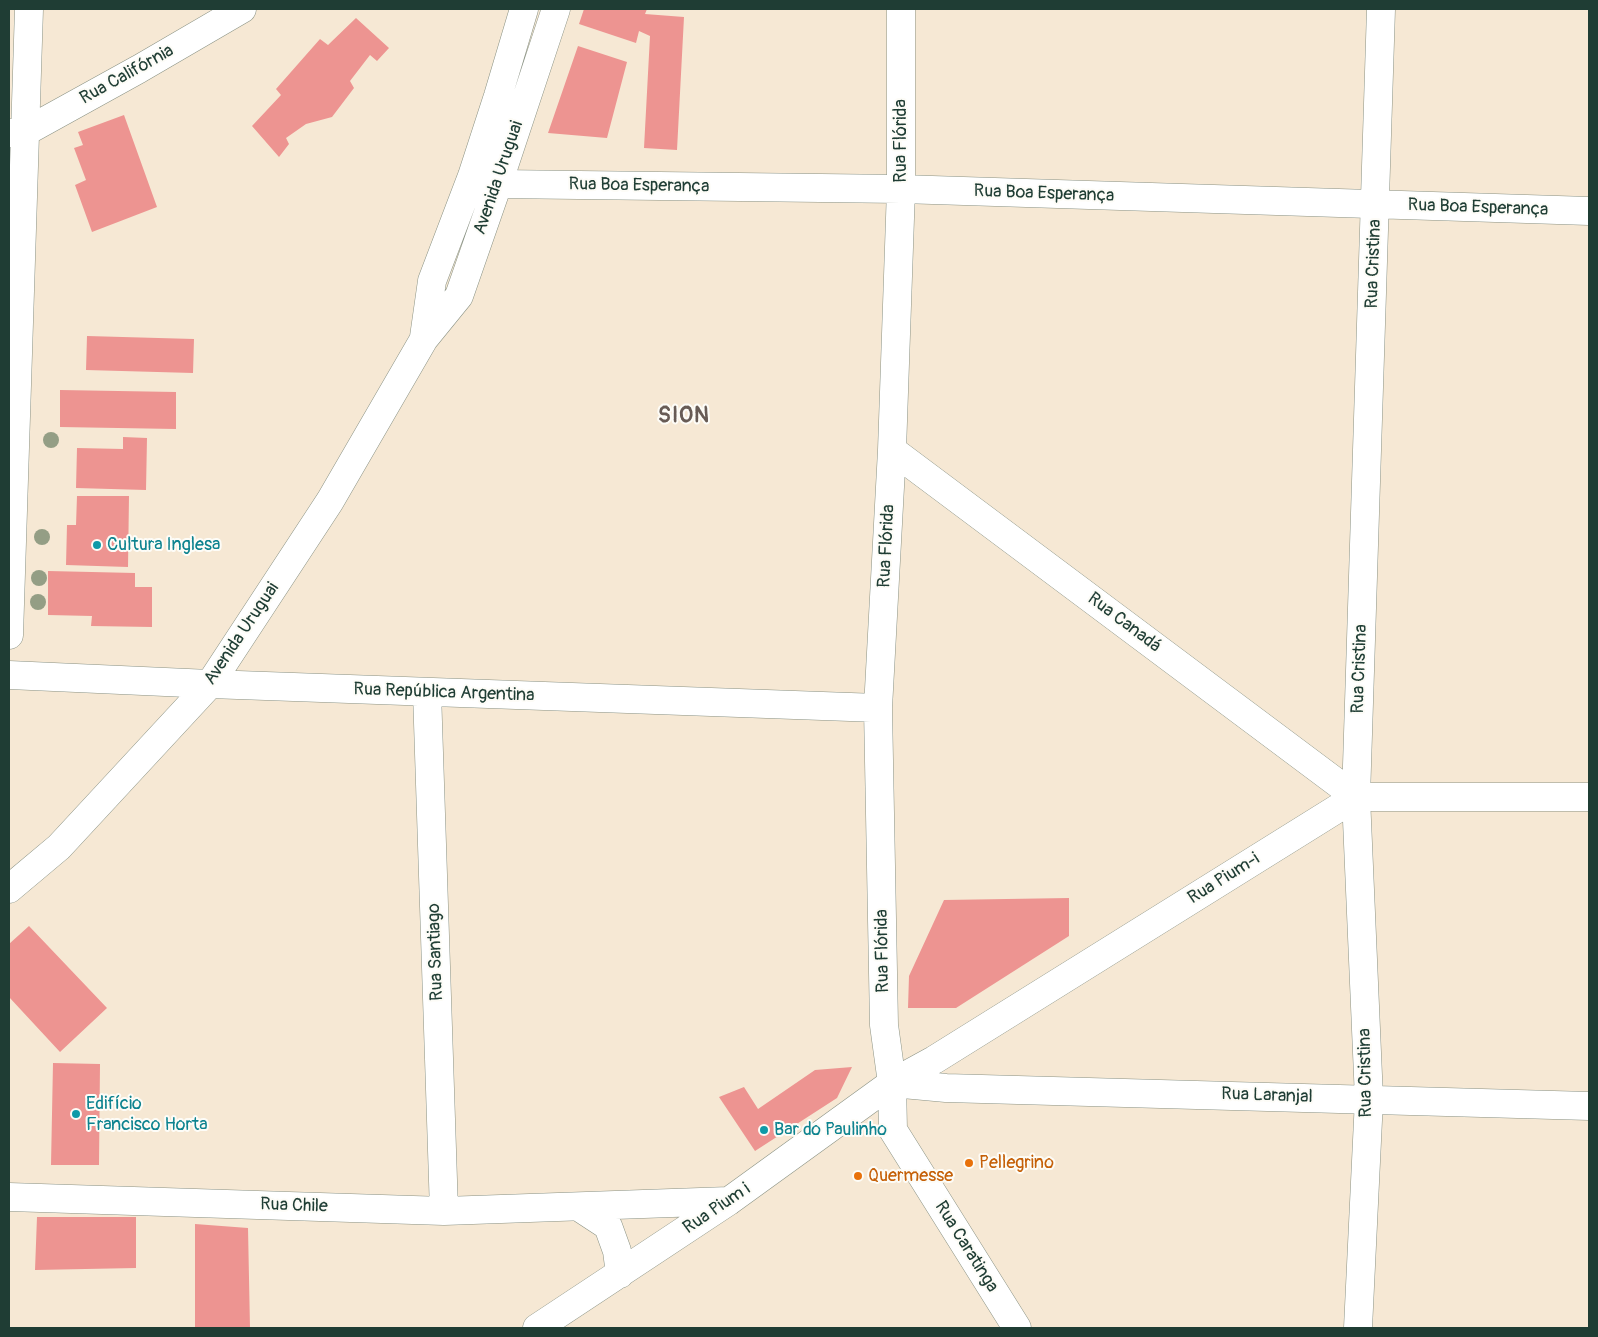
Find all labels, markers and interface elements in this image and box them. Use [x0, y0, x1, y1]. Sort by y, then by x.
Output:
street label: Rua Califórnia [76, 40, 178, 110]
street label: Rua Flórida [890, 99, 912, 183]
street label: Avenida Uruguai [469, 118, 529, 238]
street label: Rua Boa Esperança [568, 174, 710, 198]
street label: Rua Boa Esperança [973, 181, 1115, 207]
street label: Rua Boa Esperança [1407, 195, 1549, 221]
street label: Rua Cristina [1362, 219, 1386, 309]
district label: SION [658, 403, 710, 429]
street label: Rua Flórida [874, 504, 900, 588]
place label: Cultura Inglesa [107, 534, 220, 556]
marker: Cultura Inglesa [91, 539, 103, 551]
street label: Avenida Uruguai [200, 579, 284, 689]
street label: Rua Canadá [1083, 588, 1165, 658]
street label: Rua Cristina [1348, 624, 1372, 714]
street label: Rua República Argentina [353, 679, 535, 707]
street label: Rua Pium-i [1184, 849, 1264, 909]
street label: Rua Santiago [424, 903, 448, 1001]
street label: Rua Flórida [871, 909, 895, 993]
street label: Rua Cristina [1354, 1028, 1378, 1118]
street label: Rua Laranjal [1221, 1084, 1313, 1108]
place label: Edifício Francisco Horta [86, 1093, 207, 1136]
marker: Edifício Francisco Horta [70, 1108, 82, 1120]
place label: Bar do Paulinho [774, 1119, 887, 1141]
marker: Bar do Paulinho [758, 1124, 770, 1136]
place label: Pellegrino [979, 1152, 1054, 1174]
marker: Pellegrino [963, 1157, 975, 1169]
place label: Quermesse [868, 1165, 953, 1187]
marker: Quermesse [852, 1170, 864, 1182]
street label: Rua Pium i [679, 1179, 755, 1239]
street label: Rua Chile [260, 1194, 328, 1218]
street label: Rua Caratinga [929, 1197, 1003, 1297]

